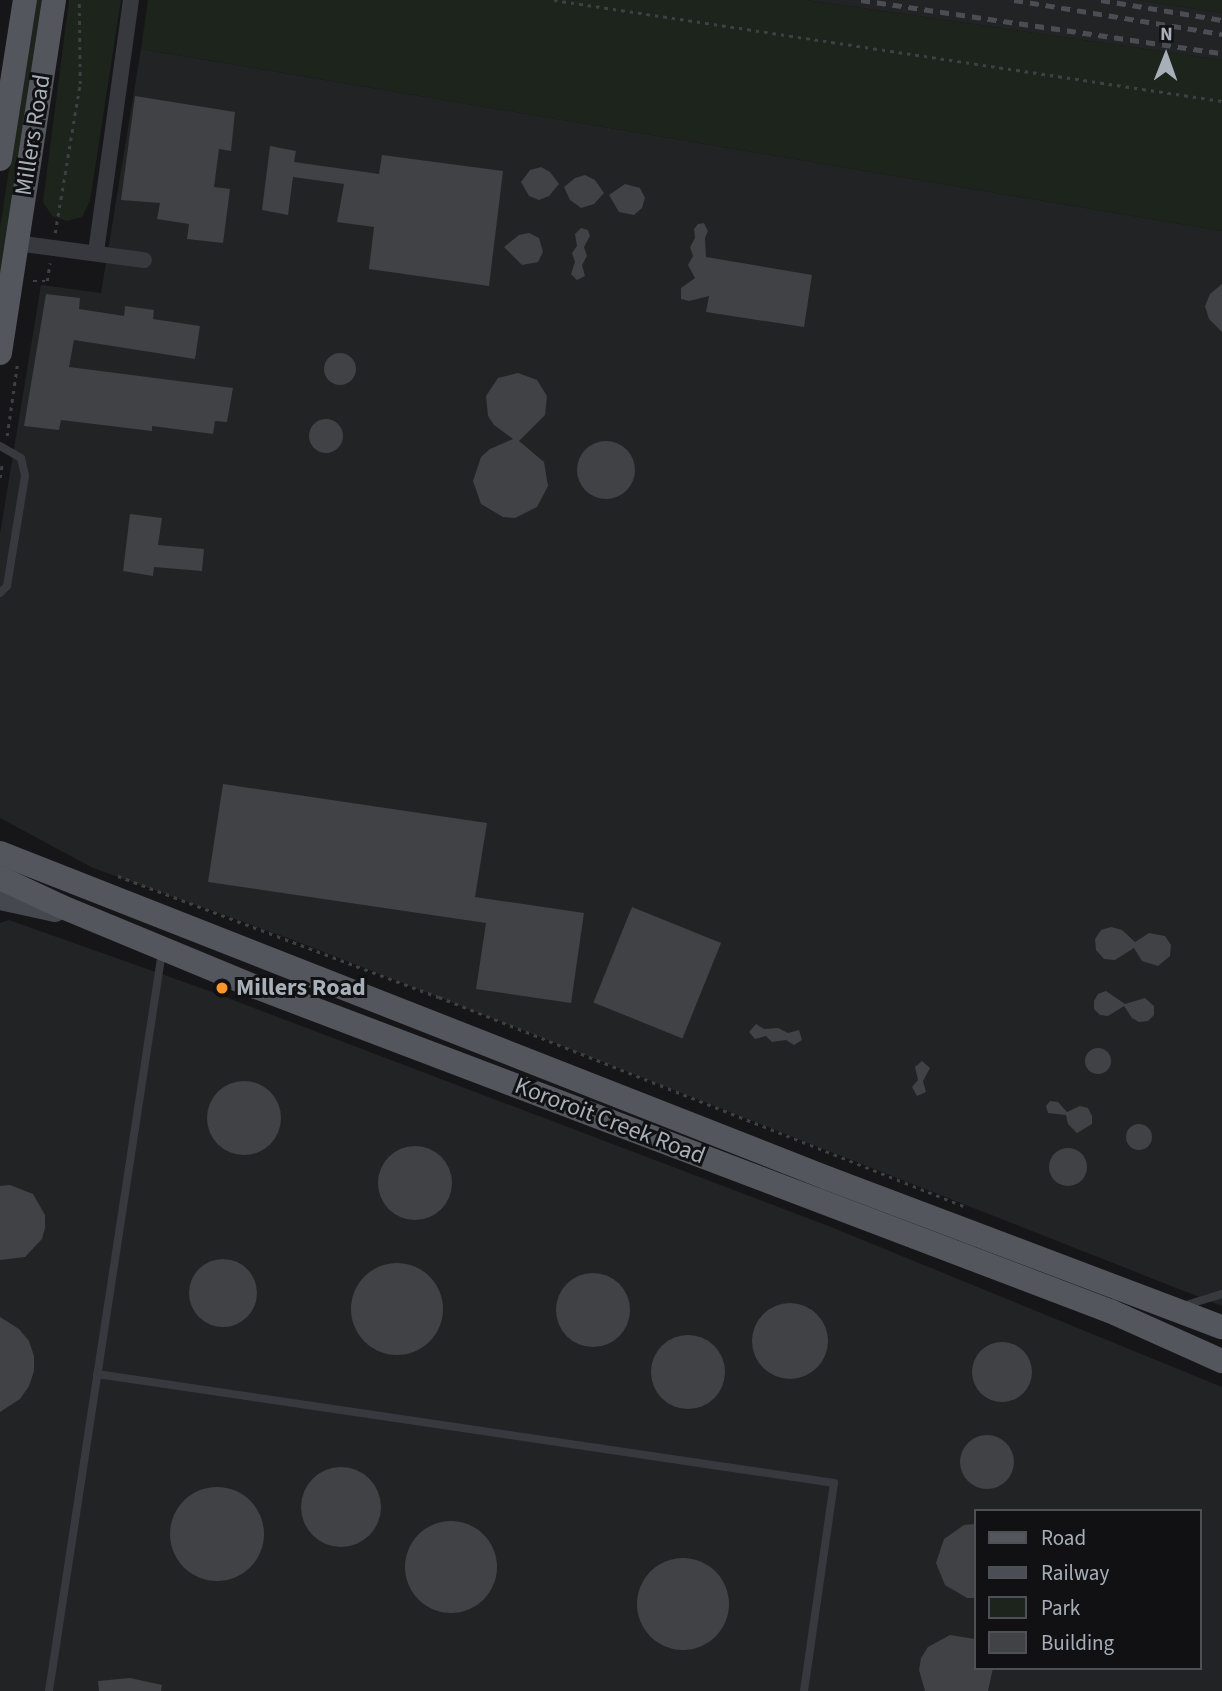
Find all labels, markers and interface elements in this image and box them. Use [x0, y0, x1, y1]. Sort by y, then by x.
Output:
north arrow [1131, 21, 1201, 91]
text: N [1160, 21, 1173, 48]
street label: Millers Road [9, 72, 57, 198]
place label: Millers Road [236, 974, 366, 1002]
marker: Millers Road [214, 980, 230, 996]
street label: Kororoit Creek Road [511, 1071, 709, 1171]
legend [974, 1509, 1201, 1670]
text: Road [1041, 1523, 1086, 1553]
text: Railway [1041, 1558, 1109, 1588]
text: Park [1041, 1593, 1080, 1623]
text: Building [1041, 1628, 1114, 1658]

